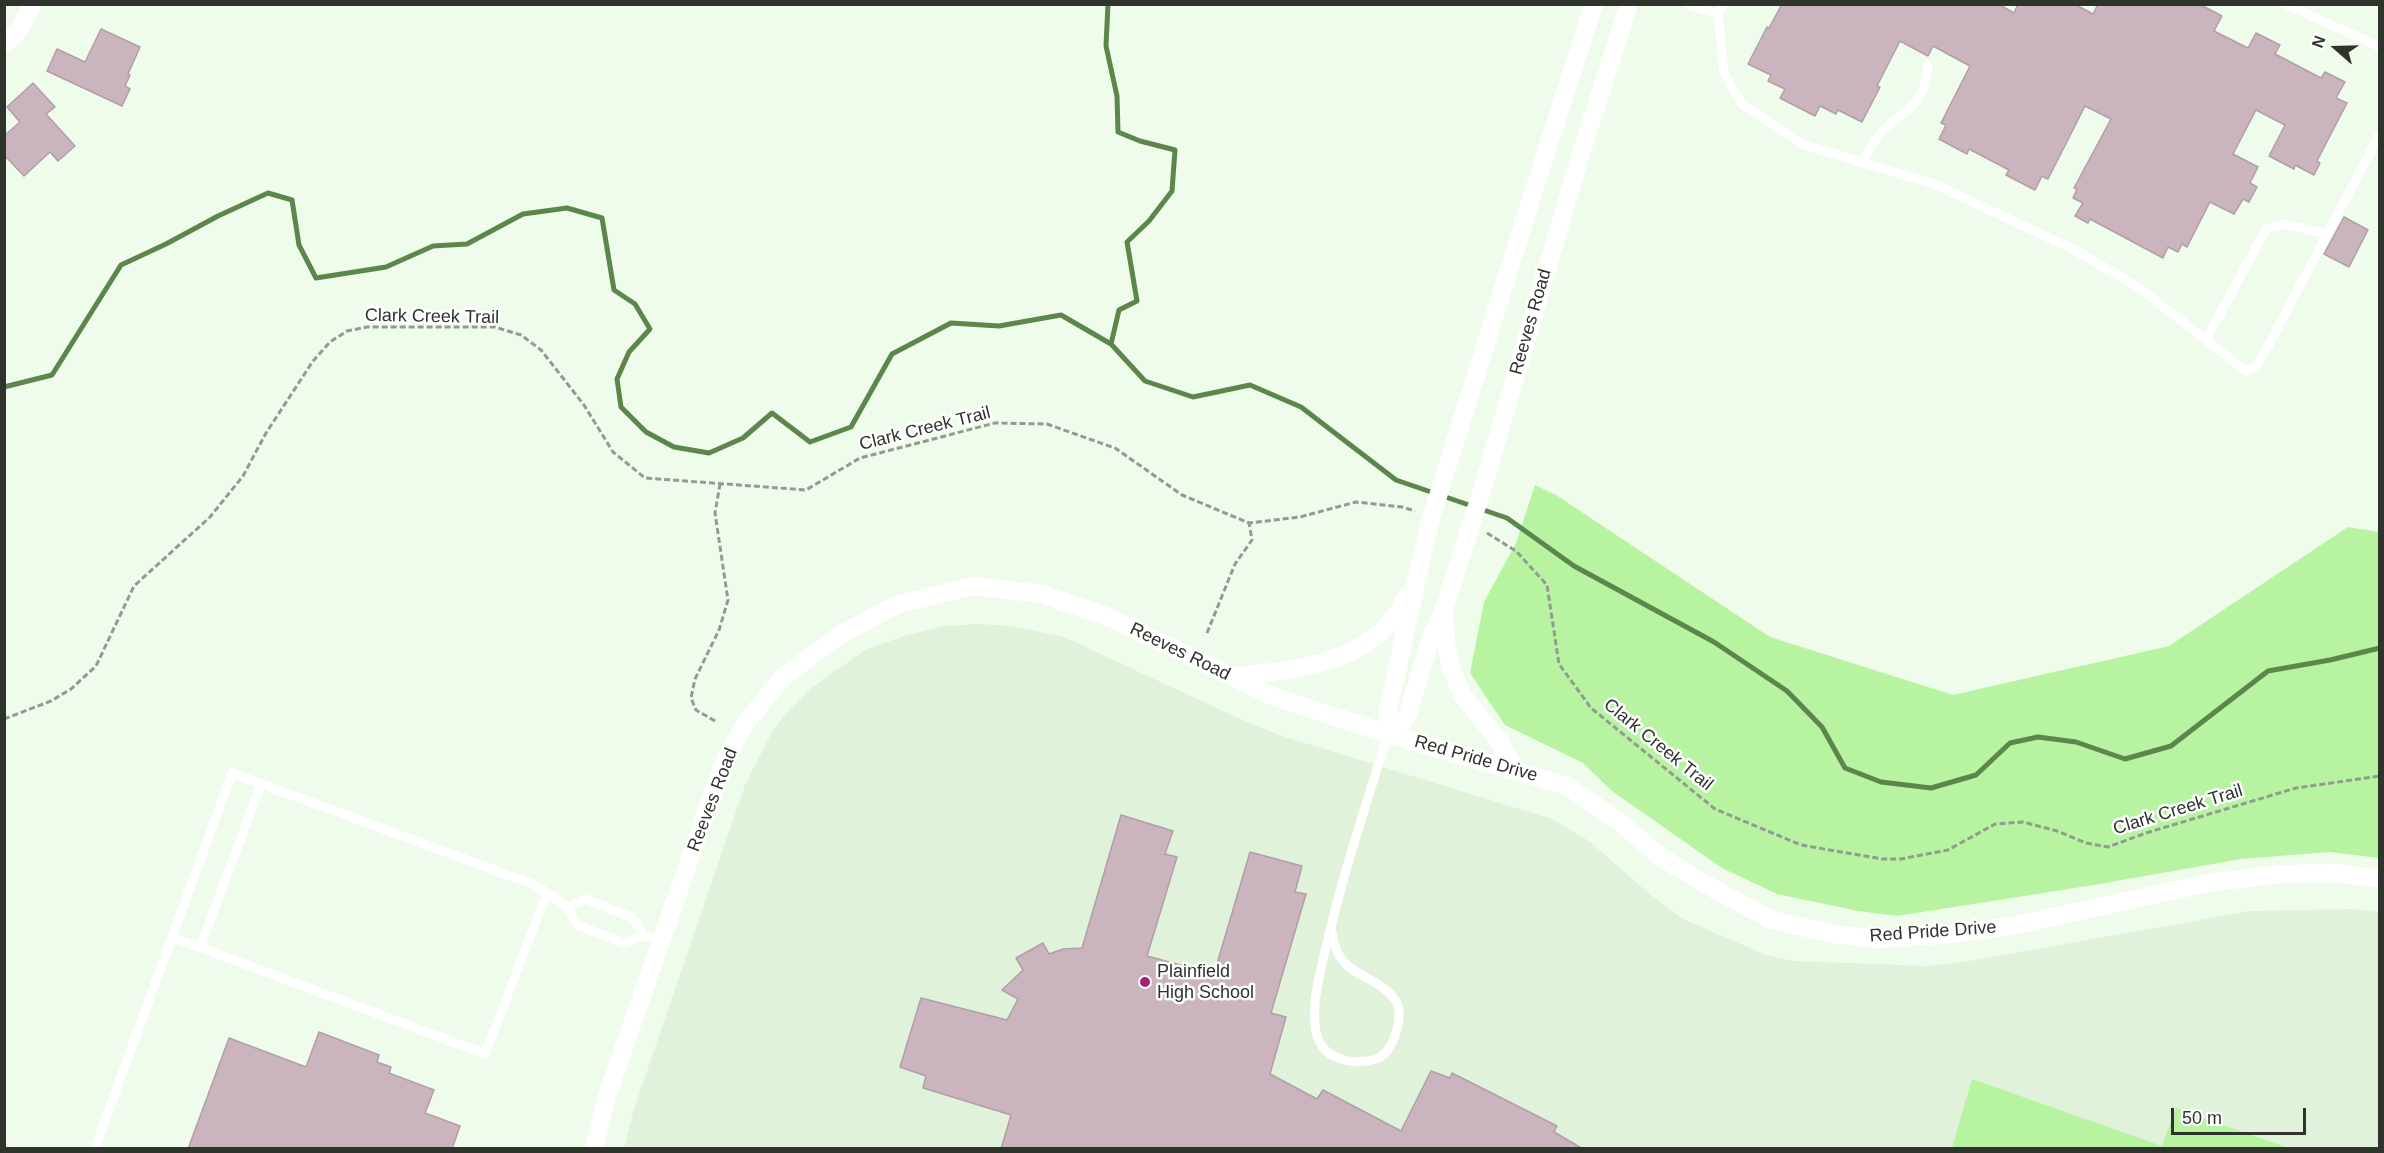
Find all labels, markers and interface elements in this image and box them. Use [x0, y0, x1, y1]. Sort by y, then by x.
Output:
north arrow [2306, 18, 2366, 78]
text: N [2309, 33, 2329, 50]
street label: Reeves Road [1506, 267, 1556, 377]
street label: Clark Creek Trail [365, 305, 499, 329]
street label: Clark Creek Trail [857, 402, 993, 456]
street label: Reeves Road [1126, 618, 1234, 686]
street label: Clark Creek Trail [1599, 694, 1717, 796]
street label: Red Pride Drive [1412, 731, 1540, 787]
street label: Reeves Road [683, 745, 743, 855]
street label: Clark Creek Trail [2111, 780, 2245, 840]
street label: Red Pride Drive [1869, 917, 1997, 947]
place label: Plainfield High School [1157, 961, 1254, 1004]
marker: Plainfield High School [1138, 975, 1152, 989]
scale bar [2174, 1096, 2309, 1134]
text: 50 m [2182, 1108, 2222, 1128]

